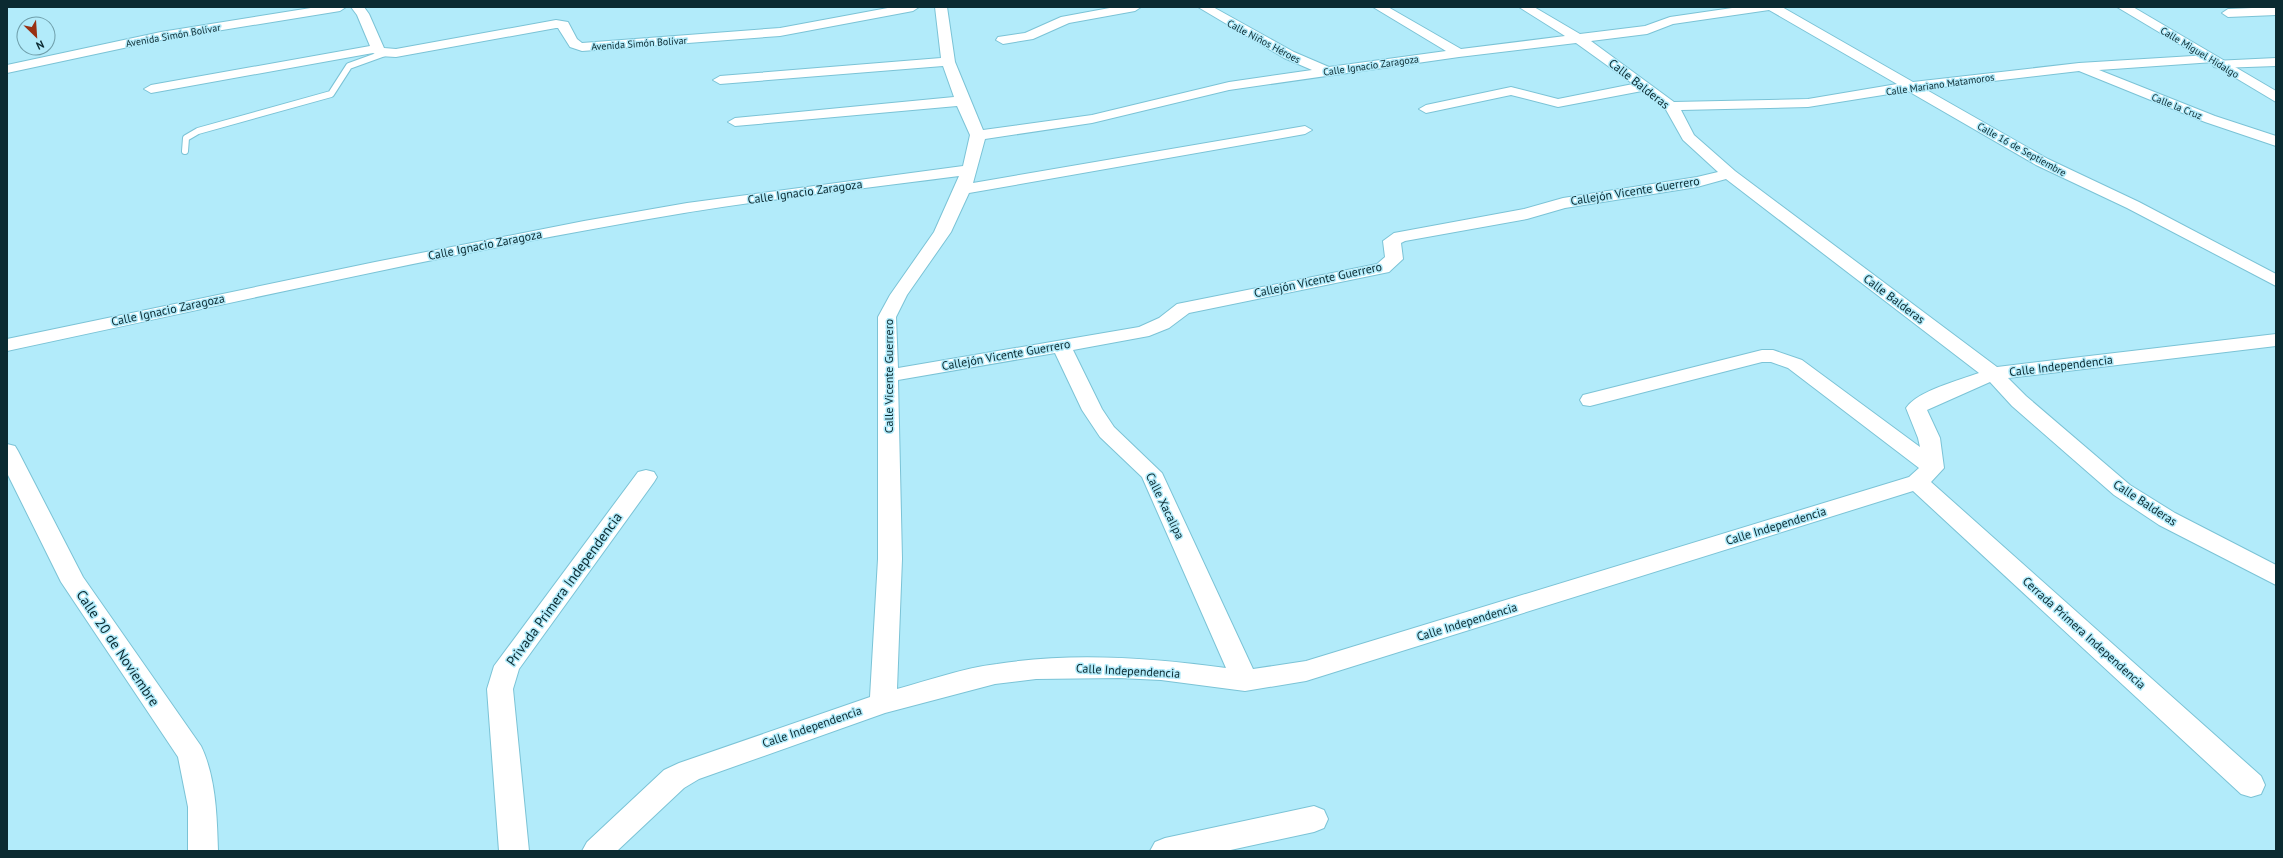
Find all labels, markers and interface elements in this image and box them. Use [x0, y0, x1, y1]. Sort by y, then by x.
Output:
north arrow [16, 16, 56, 56]
street label: Calle Niños Héroes [1225, 17, 1303, 66]
street label: Avenida Simón Bolívar [125, 21, 222, 50]
street label: Calle Miguel Hidalgo [2158, 24, 2241, 81]
street label: Avenida Simón Bolívar [591, 34, 688, 53]
text: N [34, 37, 46, 53]
street label: Calle Ignacio Zaragoza [1322, 52, 1420, 79]
street label: Calle Balderas [1606, 55, 1673, 112]
street label: Calle Mariano Matamoros [1885, 70, 1995, 99]
street label: Calle la Cruz [2150, 90, 2204, 123]
street label: Calle 16 de Septiembre [1975, 120, 2069, 179]
street label: Callejón Vicente Guerrero [1569, 173, 1701, 208]
street label: Calle Ignacio Zaragoza [747, 176, 863, 207]
street label: Calle Ignacio Zaragoza [427, 226, 543, 263]
street label: Callejón Vicente Guerrero [1253, 259, 1383, 300]
street label: Calle Balderas [1861, 271, 1928, 327]
street label: Calle Ignacio Zaragoza [110, 290, 226, 329]
street label: Calle Vicente Guerrero [881, 319, 896, 433]
street label: Callejón Vicente Guerrero [940, 336, 1071, 373]
street label: Calle Independencia [2008, 352, 2114, 379]
street label: Calle Xacalipa [1143, 470, 1188, 542]
street label: Calle Balderas [2111, 476, 2180, 529]
street label: Calle Independencia [1724, 503, 1828, 548]
street label: Privada Primera Independencia [502, 509, 626, 669]
street label: Cerrada Primera Independencia [2020, 573, 2149, 692]
street label: Calle 20 de Noviembre [72, 586, 164, 710]
street label: Calle Independencia [1415, 599, 1519, 644]
street label: Calle Independencia [1076, 660, 1181, 681]
street label: Calle Independencia [760, 702, 864, 751]

